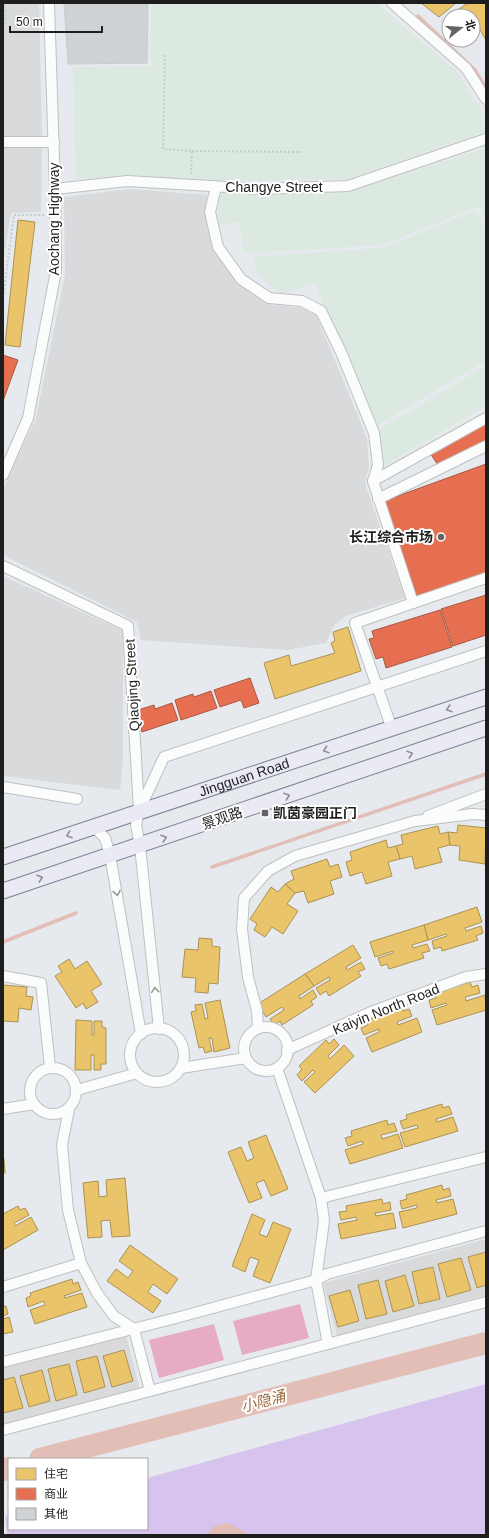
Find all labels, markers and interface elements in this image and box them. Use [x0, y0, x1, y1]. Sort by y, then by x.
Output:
scale bar [10, 8, 102, 34]
north arrow [441, 8, 481, 48]
text: 50 m [16, 15, 43, 29]
text: 北 [463, 18, 478, 32]
street label: Aochang Highway [46, 163, 62, 275]
street label: Changye Street [225, 179, 323, 195]
place label: 长江综合市场 [349, 529, 433, 545]
marker: 长江综合市场 [436, 532, 446, 542]
street label: Qiaojing Street [122, 638, 142, 732]
one-way arrow [446, 705, 453, 713]
one-way arrow [322, 746, 329, 754]
one-way arrow [406, 751, 413, 759]
street label: Jingguan Road [197, 755, 291, 800]
one-way arrow [283, 792, 290, 801]
street label: 景观路 [200, 804, 244, 832]
place label: 凯茵豪园正门 [273, 805, 357, 821]
marker: 凯茵豪园正门 [260, 808, 270, 818]
one-way arrow [66, 830, 73, 838]
one-way arrow [160, 834, 167, 843]
one-way arrow [36, 874, 43, 883]
one-way arrow [112, 890, 120, 896]
street label: Kaiyin North Road [330, 980, 442, 1038]
one-way arrow [150, 987, 159, 993]
water label: 小隐涌 [239, 1386, 289, 1415]
legend [8, 1458, 148, 1530]
text: 住宅 [44, 1467, 68, 1481]
text: 商业 [44, 1487, 68, 1501]
text: 其他 [44, 1507, 68, 1521]

